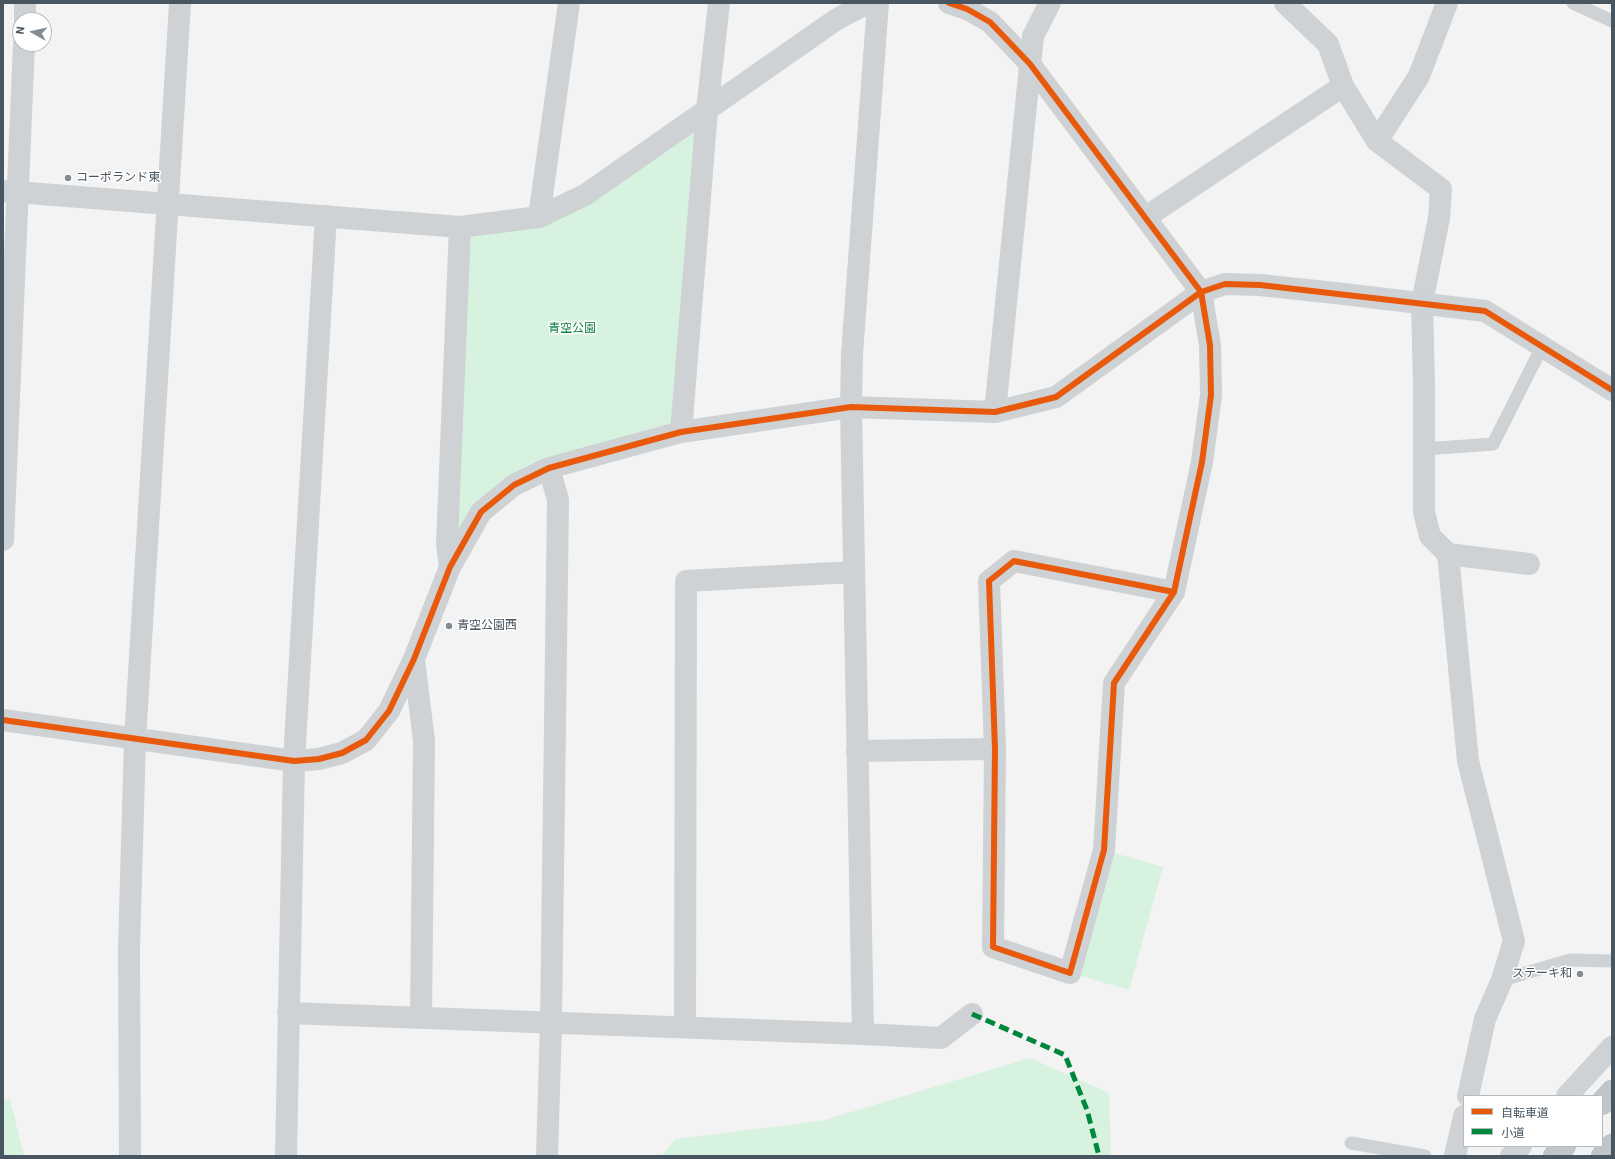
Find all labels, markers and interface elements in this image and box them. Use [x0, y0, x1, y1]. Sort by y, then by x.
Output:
north arrow [12, 12, 52, 52]
text: N [14, 26, 28, 35]
place label: コーポランド東 [76, 171, 160, 185]
marker: コーポランド東 [63, 173, 73, 183]
park label: 青空公園 [548, 322, 596, 336]
place label: 青空公園西 [457, 619, 517, 633]
marker: 青空公園西 [444, 621, 454, 631]
place label: ステーキ和 [1512, 967, 1572, 981]
marker: ステーキ和 [1575, 969, 1585, 979]
legend [1463, 1095, 1603, 1147]
text: 自転車道 [1501, 1106, 1549, 1120]
text: 小道 [1501, 1126, 1525, 1140]

